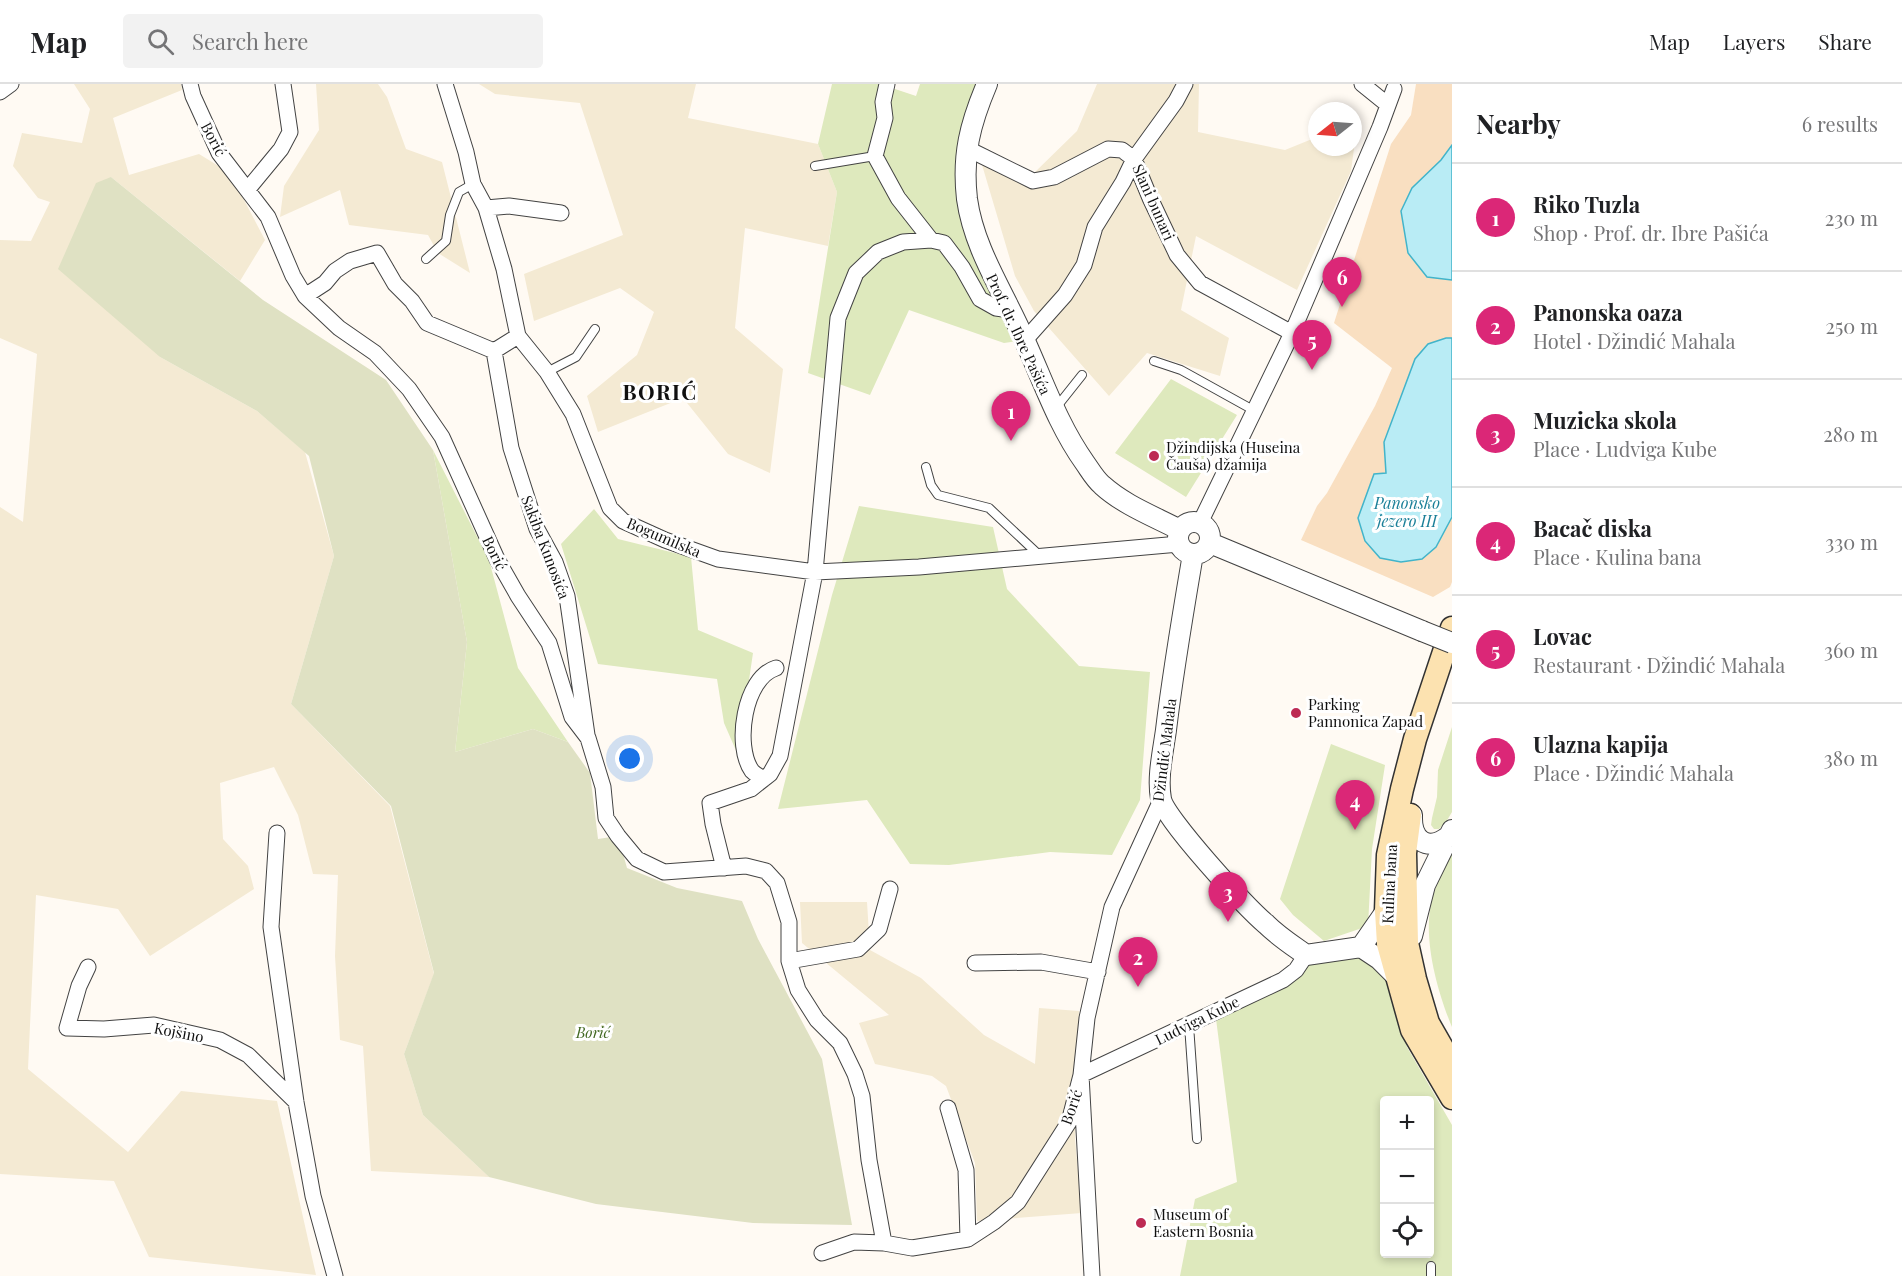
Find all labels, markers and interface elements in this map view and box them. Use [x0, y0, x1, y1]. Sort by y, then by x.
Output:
search box [123, 14, 543, 68]
text: Map [30, 23, 87, 60]
icon: search [144, 25, 177, 58]
text: Search here [192, 26, 308, 56]
text: Map [1649, 27, 1690, 55]
text: Layers [1723, 27, 1785, 55]
text: Share [1818, 27, 1872, 55]
north arrow [1308, 102, 1362, 156]
text: Nearby [1476, 106, 1561, 141]
text: 6 results [1802, 110, 1878, 137]
street label: Borić [197, 118, 231, 160]
street label: Slani bunari [1128, 161, 1180, 244]
text: Riko Tuzla [1533, 189, 1640, 219]
text: 1 [1492, 204, 1499, 231]
text: 230 m [1825, 204, 1878, 231]
text: Shop · Prof. dr. Ibre Pašića [1533, 219, 1769, 246]
pin: 6 [1322, 258, 1362, 307]
street label: Prof. dr. Ibre Pašića [982, 270, 1056, 398]
text: Panonska oaza [1533, 297, 1683, 327]
text: 2 [1490, 312, 1501, 339]
text: 250 m [1825, 312, 1878, 339]
pin: 5 [1292, 320, 1332, 370]
text: Hotel · Džindić Mahala [1533, 327, 1736, 354]
district label: BORIĆ [622, 377, 698, 405]
pin: 1 [992, 392, 1030, 441]
text: Muzicka skola [1533, 405, 1677, 435]
text: 3 [1491, 420, 1500, 447]
text: 280 m [1823, 420, 1878, 447]
text: Place · Ludviga Kube [1533, 435, 1717, 462]
place label: Džindijska (Huseina Čauša) džamija [1166, 437, 1301, 474]
marker: Džindijska (Huseina Čauša) džamija [1147, 449, 1161, 463]
street label: Sakiba Kunosića [517, 492, 575, 602]
water label: Panonsko jezero III [1373, 492, 1440, 531]
street label: Bogumilska [624, 512, 705, 562]
text: Bacač diska [1533, 513, 1652, 543]
text: 4 [1490, 528, 1501, 555]
text: 330 m [1825, 528, 1878, 555]
street label: Borić [478, 532, 512, 574]
text: Place · Kulina bana [1533, 543, 1701, 570]
text: Lovac [1533, 621, 1592, 651]
text: 5 [1491, 636, 1500, 663]
text: 360 m [1824, 636, 1878, 663]
text: Restaurant · Džindić Mahala [1533, 651, 1785, 678]
place label: Parking Pannonica Zapad [1308, 694, 1424, 731]
street label: Džindić Mahala [1148, 697, 1180, 803]
marker: Parking Pannonica Zapad [1289, 706, 1303, 720]
text: Ulazna kapija [1533, 729, 1668, 759]
your location [615, 744, 644, 773]
text: 6 [1490, 744, 1501, 771]
text: 380 m [1824, 744, 1878, 771]
text: Place · Džindić Mahala [1533, 759, 1734, 786]
pin: 4 [1336, 780, 1374, 830]
street label: Kulina bana [1377, 843, 1401, 924]
pin: 3 [1208, 872, 1248, 922]
pin: 2 [1118, 938, 1158, 987]
street label: Ludviga Kube [1152, 991, 1242, 1049]
street label: Kojšino [152, 1017, 206, 1047]
park label: Borić [575, 1022, 612, 1042]
street label: Borić [1056, 1087, 1086, 1127]
map controls [1380, 1096, 1434, 1258]
button: + [1380, 1096, 1434, 1150]
button: − [1380, 1150, 1434, 1204]
place label: Museum of Eastern Bosnia [1153, 1204, 1254, 1241]
button: locate [1380, 1204, 1434, 1258]
marker: Museum of Eastern Bosnia [1134, 1216, 1148, 1230]

